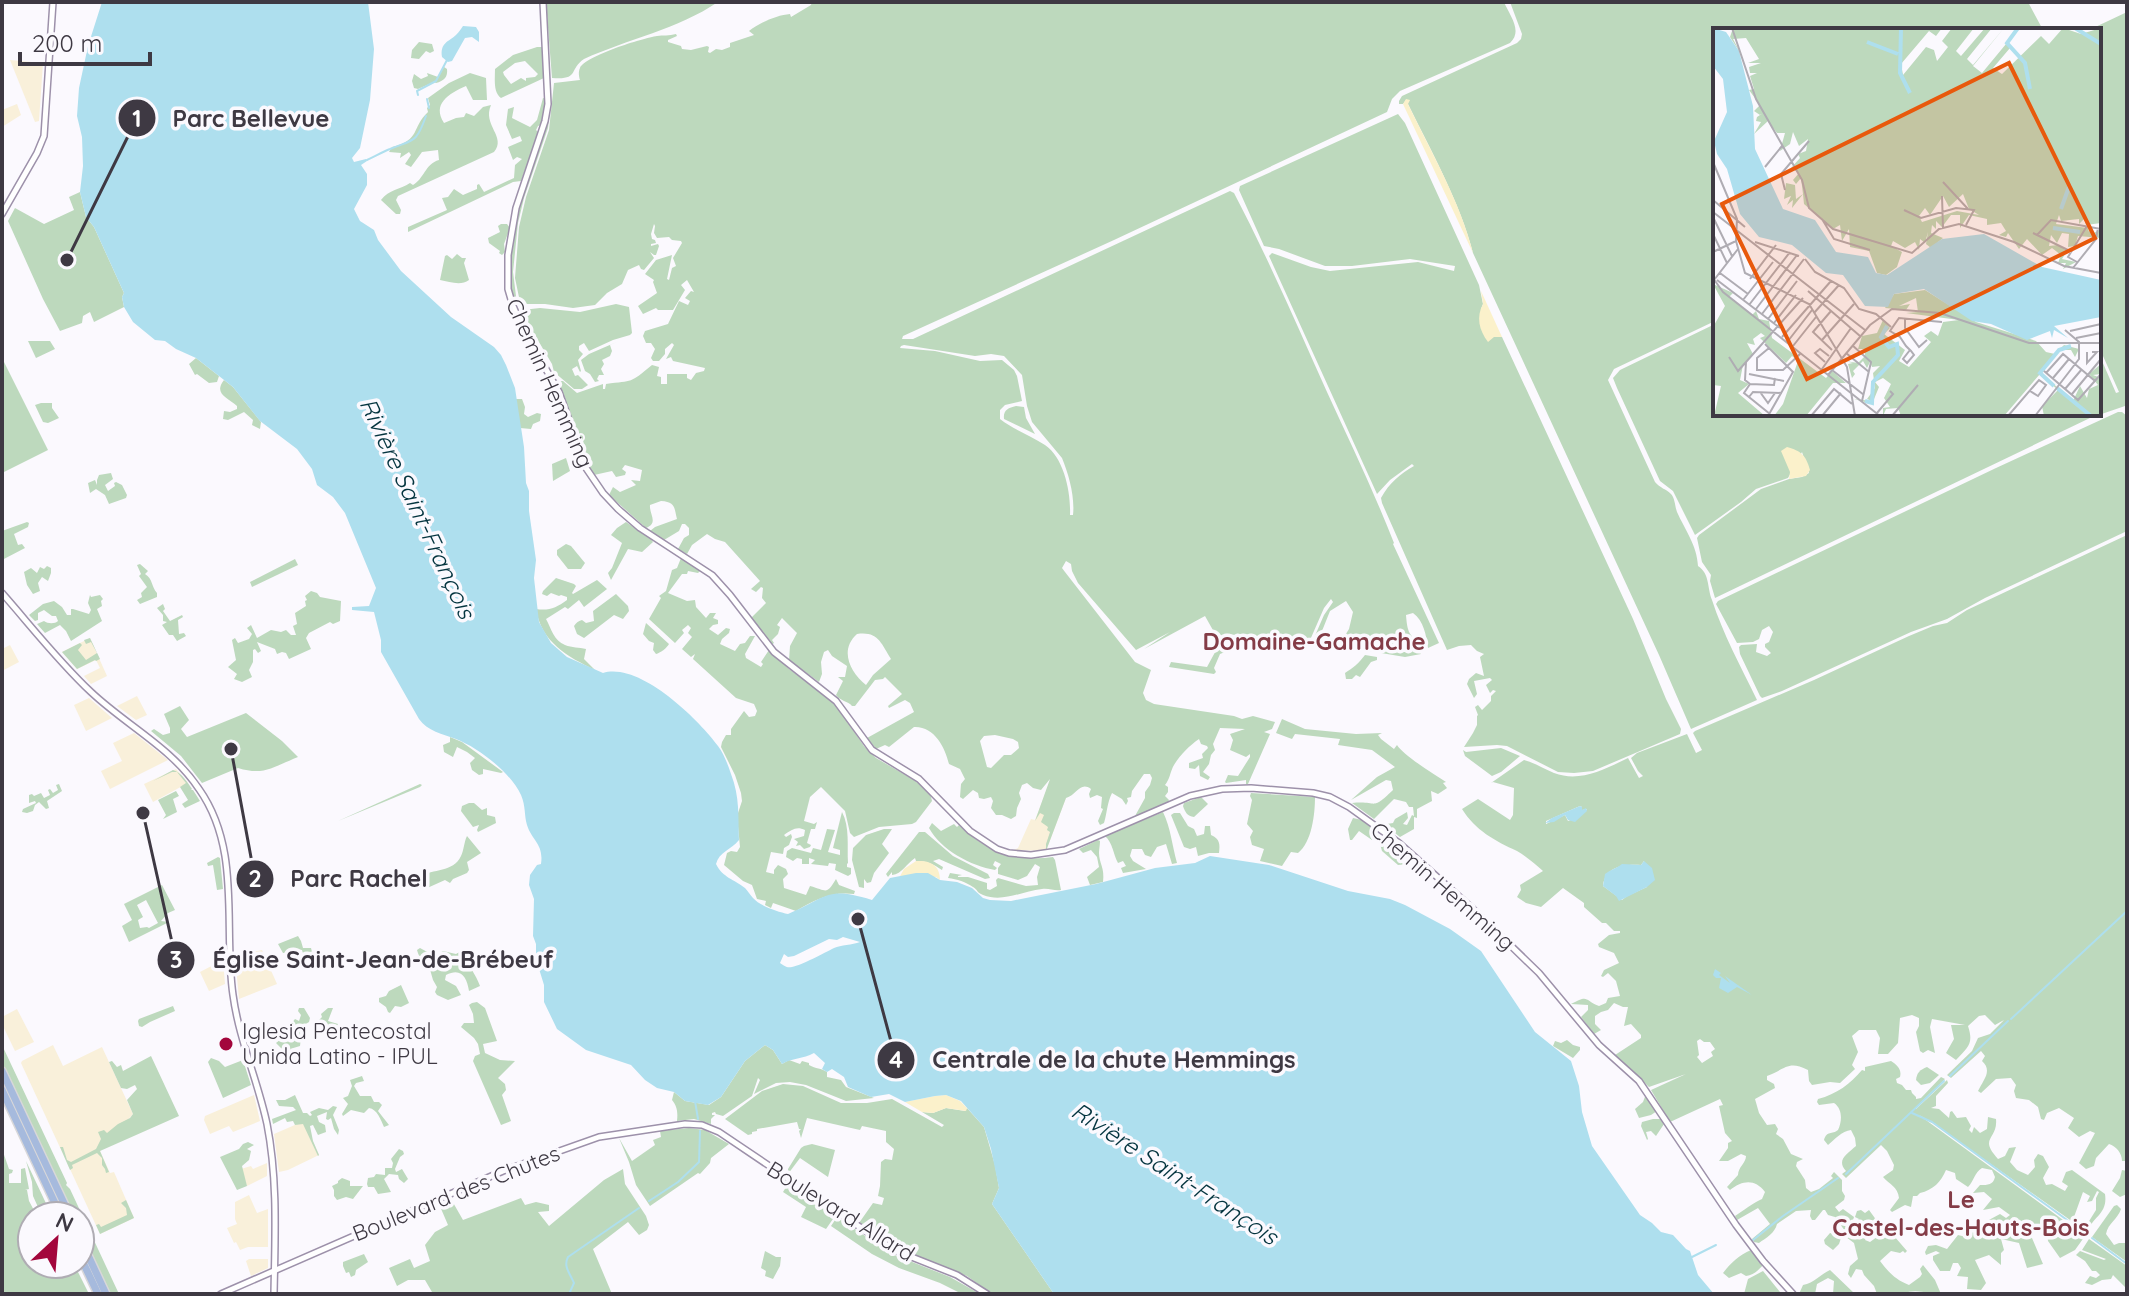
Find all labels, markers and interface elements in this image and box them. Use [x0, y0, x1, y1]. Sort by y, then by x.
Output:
scale bar [20, 16, 150, 66]
text: 200 m [32, 28, 102, 58]
inset map [1713, 28, 2101, 416]
callout: Parc Bellevue [117, 94, 346, 142]
text: 1 [132, 103, 142, 133]
text: Parc Bellevue [173, 103, 329, 133]
street label: Chemin Hemming [500, 294, 600, 472]
water label: Rivière Saint-François [354, 393, 483, 625]
district label: Domaine-Gamache [1202, 626, 1426, 656]
street label: Chemin Hemming [1365, 816, 1521, 956]
callout: Parc Rachel [235, 855, 444, 903]
text: 2 [248, 863, 262, 893]
text: Parc Rachel [290, 863, 428, 893]
callout: Église Saint-Jean-de-Brébeuf [156, 936, 569, 984]
text: 3 [170, 944, 182, 974]
text: Église Saint-Jean-de-Brébeuf [212, 944, 554, 974]
place label: Iglesia Pentecostal Unida Latino - IPUL [242, 1017, 438, 1070]
marker: Iglesia Pentecostal Unida Latino - IPUL [217, 1035, 235, 1053]
callout: Centrale de la chute Hemmings [876, 1036, 1311, 1084]
text: 4 [889, 1044, 903, 1074]
text: Centrale de la chute Hemmings [932, 1044, 1296, 1074]
water label: Rivière Saint-François [1066, 1095, 1285, 1252]
street label: Boulevard des Chutes [348, 1139, 564, 1247]
street label: Boulevard Allard [762, 1154, 920, 1268]
district label: Le Castel-des-Hauts-Bois [1832, 1184, 2090, 1242]
north arrow [16, 1200, 96, 1280]
text: N [51, 1206, 78, 1238]

